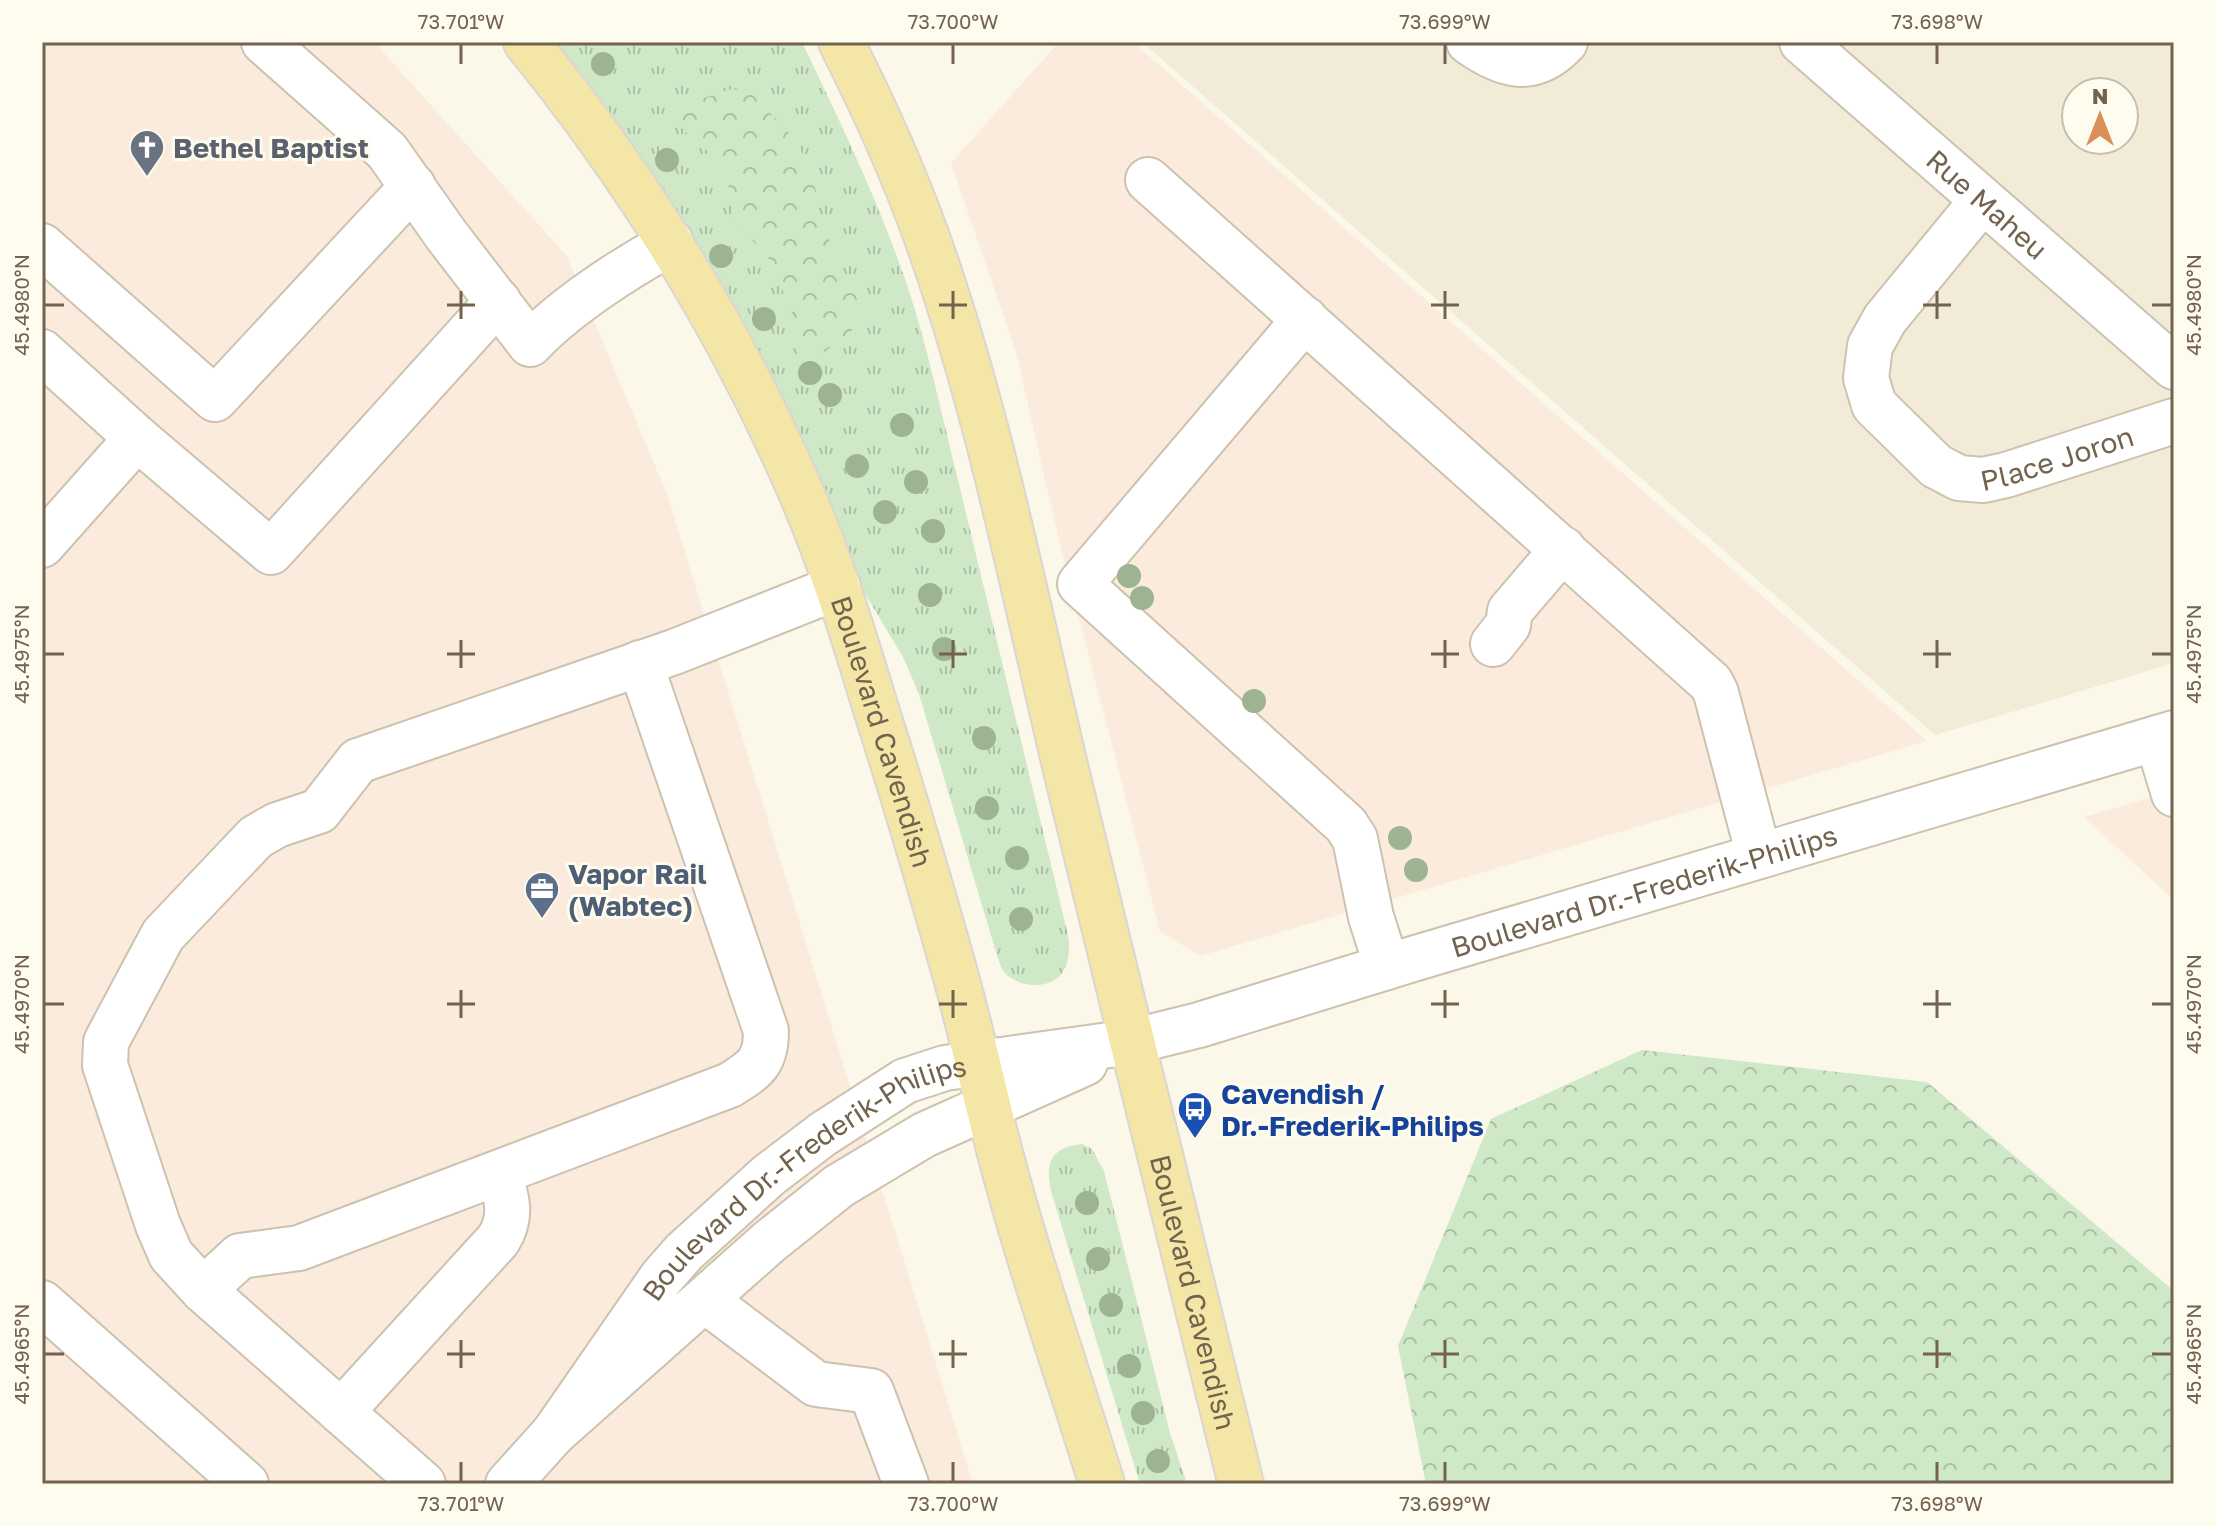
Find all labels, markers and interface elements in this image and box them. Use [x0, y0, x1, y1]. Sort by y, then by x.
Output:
text: 73.701°W [418, 9, 504, 33]
text: 73.700°W [908, 9, 998, 33]
text: 73.699°W [1399, 9, 1491, 33]
text: 73.698°W [1891, 9, 1983, 33]
north arrow [2060, 76, 2140, 156]
text: N [2092, 82, 2108, 109]
church icon: Bethel Baptist [128, 128, 166, 178]
place label: Bethel Baptist [173, 131, 369, 164]
street label: Rue Maheu [1920, 142, 2054, 265]
text: 45.4980°N [9, 254, 33, 356]
text: 45.4980°N [2181, 254, 2205, 356]
street label: Place Joron [1977, 419, 2137, 497]
street label: Boulevard Cavendish [825, 591, 940, 871]
text: 45.4975°N [9, 604, 33, 704]
text: 45.4975°N [2181, 604, 2205, 704]
street label: Boulevard Dr.-Frederik-Philips [1447, 817, 1841, 963]
place label: Vapor Rail (Wabtec) [568, 857, 707, 922]
office icon: Vapor Rail (Wabtec) [523, 870, 561, 920]
text: 45.4970°N [9, 954, 33, 1054]
text: 45.4970°N [2181, 954, 2205, 1054]
street label: Boulevard Dr.-Frederik-Philips [635, 1049, 968, 1306]
place label: Cavendish / Dr.-Frederik-Philips [1221, 1077, 1484, 1142]
bus stop icon: Cavendish / Dr.-Frederik-Philips [1176, 1090, 1214, 1140]
street label: Boulevard Cavendish [1144, 1151, 1244, 1433]
text: 45.4965°N [9, 1304, 33, 1404]
text: 45.4965°N [2181, 1304, 2205, 1404]
text: 73.701°W [418, 1491, 504, 1515]
text: 73.700°W [908, 1491, 998, 1515]
text: 73.699°W [1399, 1491, 1491, 1515]
text: 73.698°W [1891, 1491, 1983, 1515]

